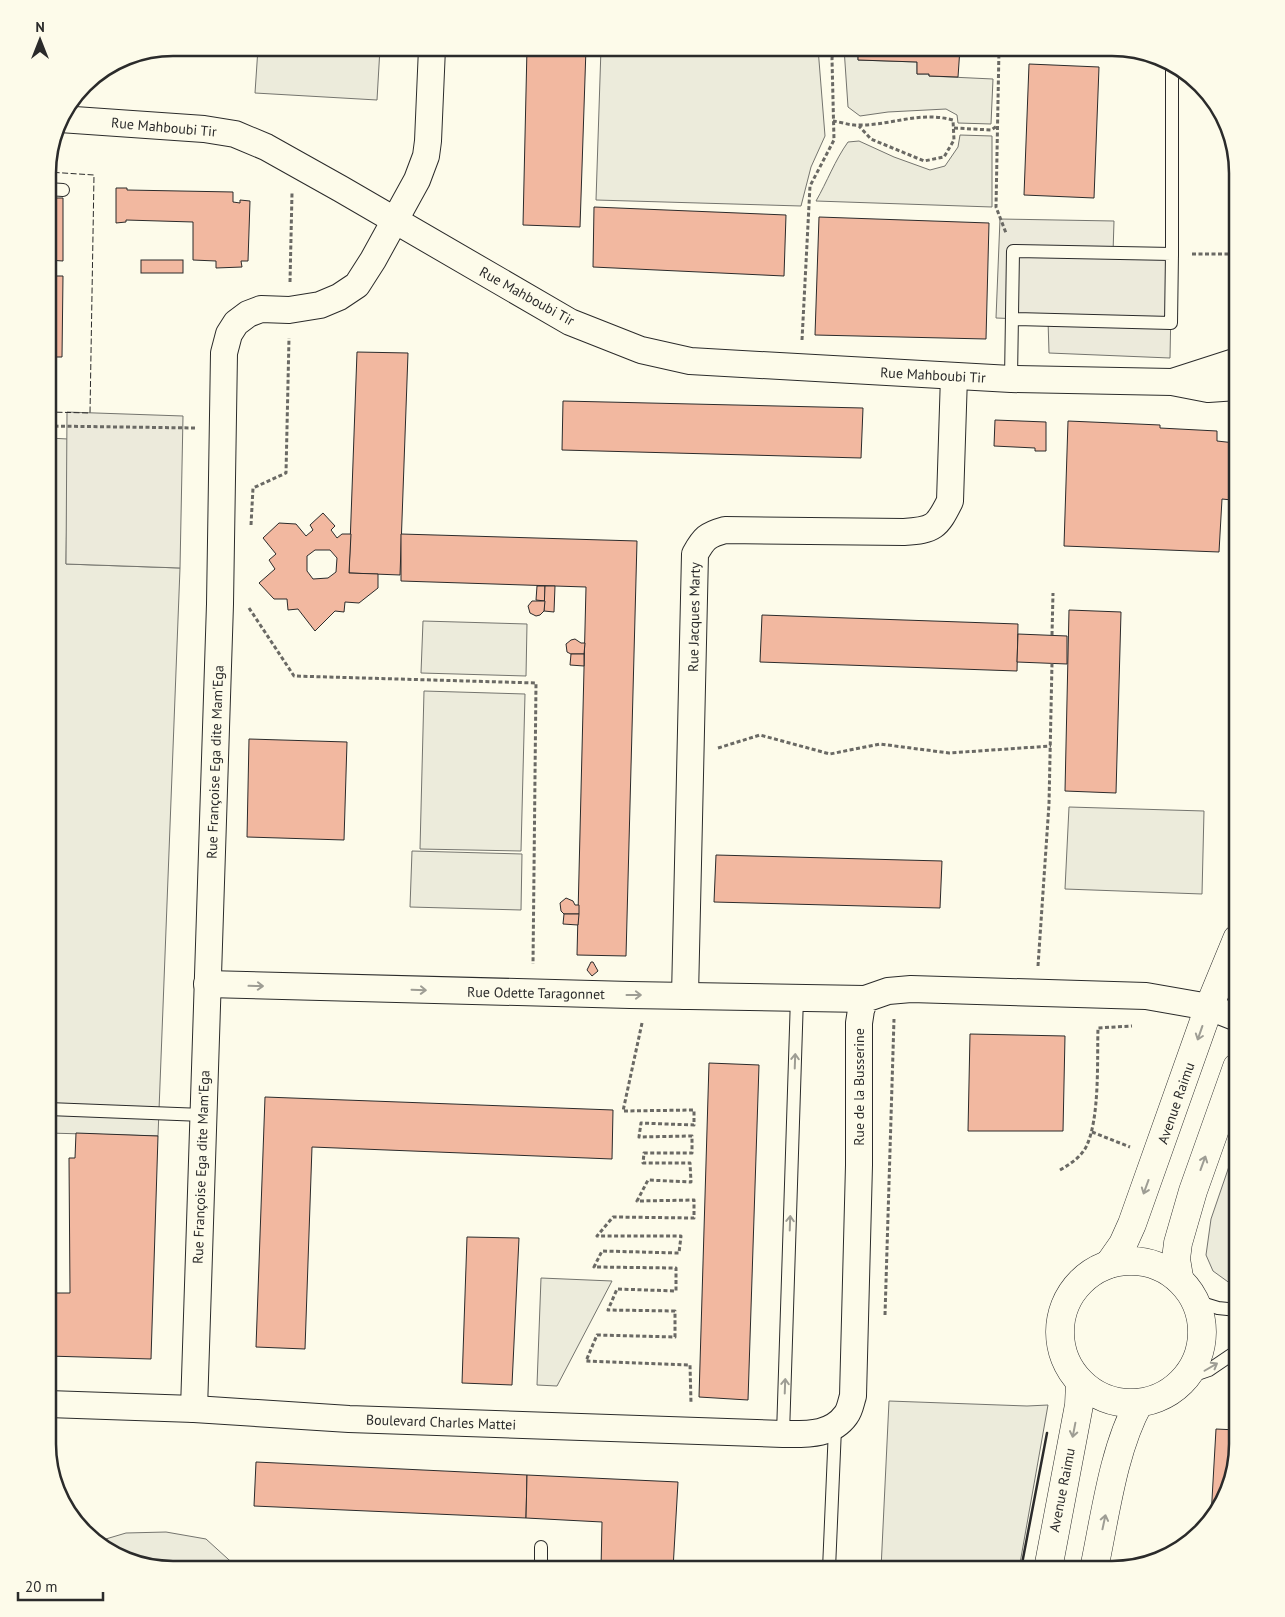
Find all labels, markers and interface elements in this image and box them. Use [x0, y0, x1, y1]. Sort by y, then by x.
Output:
north arrow [15, 15, 65, 65]
text: N [35, 18, 45, 36]
street label: Rue Mahboubi Tir [111, 113, 218, 141]
street label: Rue Mahboubi Tir [476, 262, 578, 330]
street label: Rue Mahboubi Tir [880, 363, 987, 387]
street label: Rue Jacques Marty [684, 561, 704, 672]
street label: Rue Françoise Ega dite Mam'Ega [203, 665, 227, 859]
one-way arrow [248, 981, 264, 991]
street label: Rue Odette Taragonnet [467, 983, 605, 1003]
one-way arrow [410, 985, 426, 994]
one-way arrow [625, 990, 641, 1000]
one-way arrow [1195, 1025, 1204, 1041]
street label: Rue de la Busserine [850, 1028, 868, 1146]
one-way arrow [790, 1053, 800, 1070]
street label: Avenue Raimu [1154, 1060, 1198, 1146]
street label: Rue Françoise Ega dite Mam'Ega [189, 1070, 213, 1264]
one-way arrow [1199, 1155, 1208, 1171]
one-way arrow [1141, 1178, 1150, 1194]
one-way arrow [785, 1215, 795, 1232]
one-way arrow [1204, 1362, 1218, 1372]
one-way arrow [780, 1378, 790, 1394]
street label: Boulevard Charles Mattei [366, 1410, 516, 1434]
one-way arrow [1068, 1421, 1078, 1437]
street label: Avenue Raimu [1045, 1446, 1079, 1534]
one-way arrow [1100, 1514, 1109, 1530]
scale bar [18, 1570, 102, 1602]
text: 20 m [25, 1577, 58, 1596]

